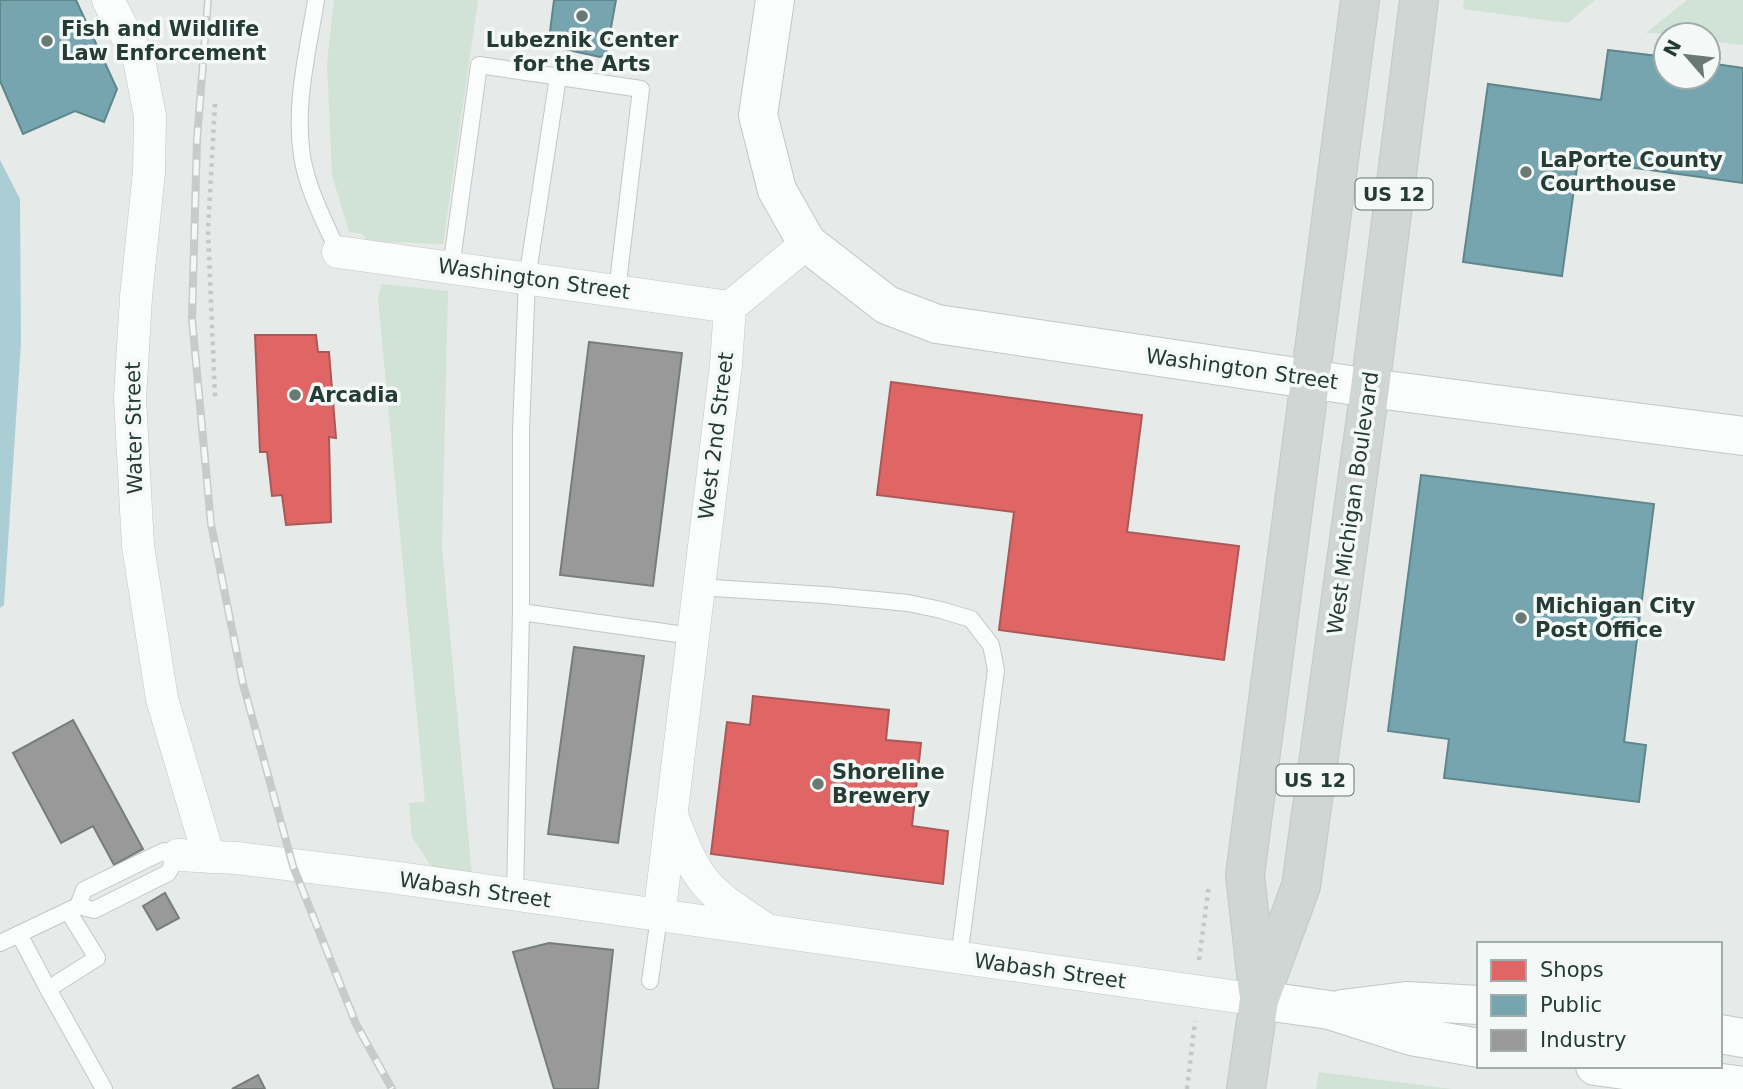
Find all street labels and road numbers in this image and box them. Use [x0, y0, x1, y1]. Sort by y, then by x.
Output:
road number: US 12 [1356, 178, 1432, 210]
street label: Washington Street [436, 254, 632, 304]
street label: Washington Street [1144, 344, 1340, 394]
street label: West 2nd Street [694, 351, 738, 521]
street label: Water Street [121, 362, 147, 494]
street label: West Michigan Boulevard [1323, 370, 1383, 636]
road number: US 12 [1276, 764, 1354, 796]
street label: Wabash Street [397, 867, 553, 913]
street label: Wabash Street [972, 948, 1128, 994]

